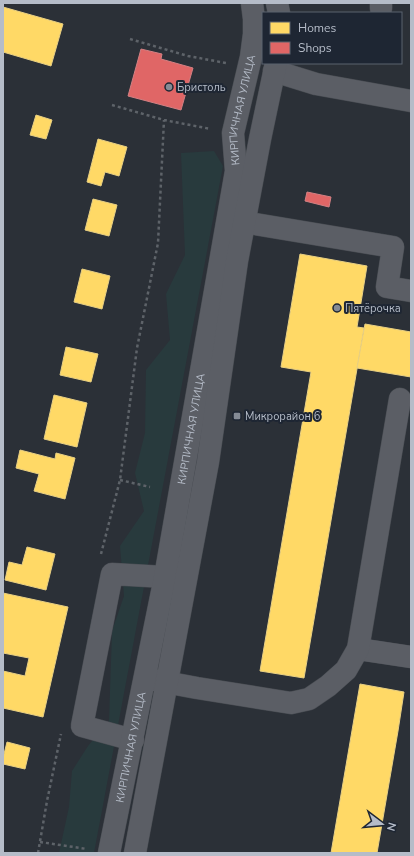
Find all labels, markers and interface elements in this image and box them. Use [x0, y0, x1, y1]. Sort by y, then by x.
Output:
legend [262, 12, 402, 64]
text: Homes [298, 20, 336, 36]
text: Shops [298, 40, 332, 56]
street label: КИРПИЧНАЯ УЛИЦА [226, 53, 259, 166]
place label: Бристоль [177, 80, 226, 95]
marker: Бристоль [164, 82, 174, 92]
place label: Пятёрочка [345, 301, 401, 316]
marker: Пятёрочка [332, 303, 342, 313]
street label: КИРПИЧНАЯ УЛИЦА [174, 372, 208, 486]
place label: Микрорайон 6 [245, 409, 321, 424]
marker: Микрорайон 6 [232, 411, 242, 421]
street label: КИРПИЧНАЯ УЛИЦА [112, 690, 150, 804]
north arrow [362, 804, 402, 844]
text: N [383, 821, 399, 833]

